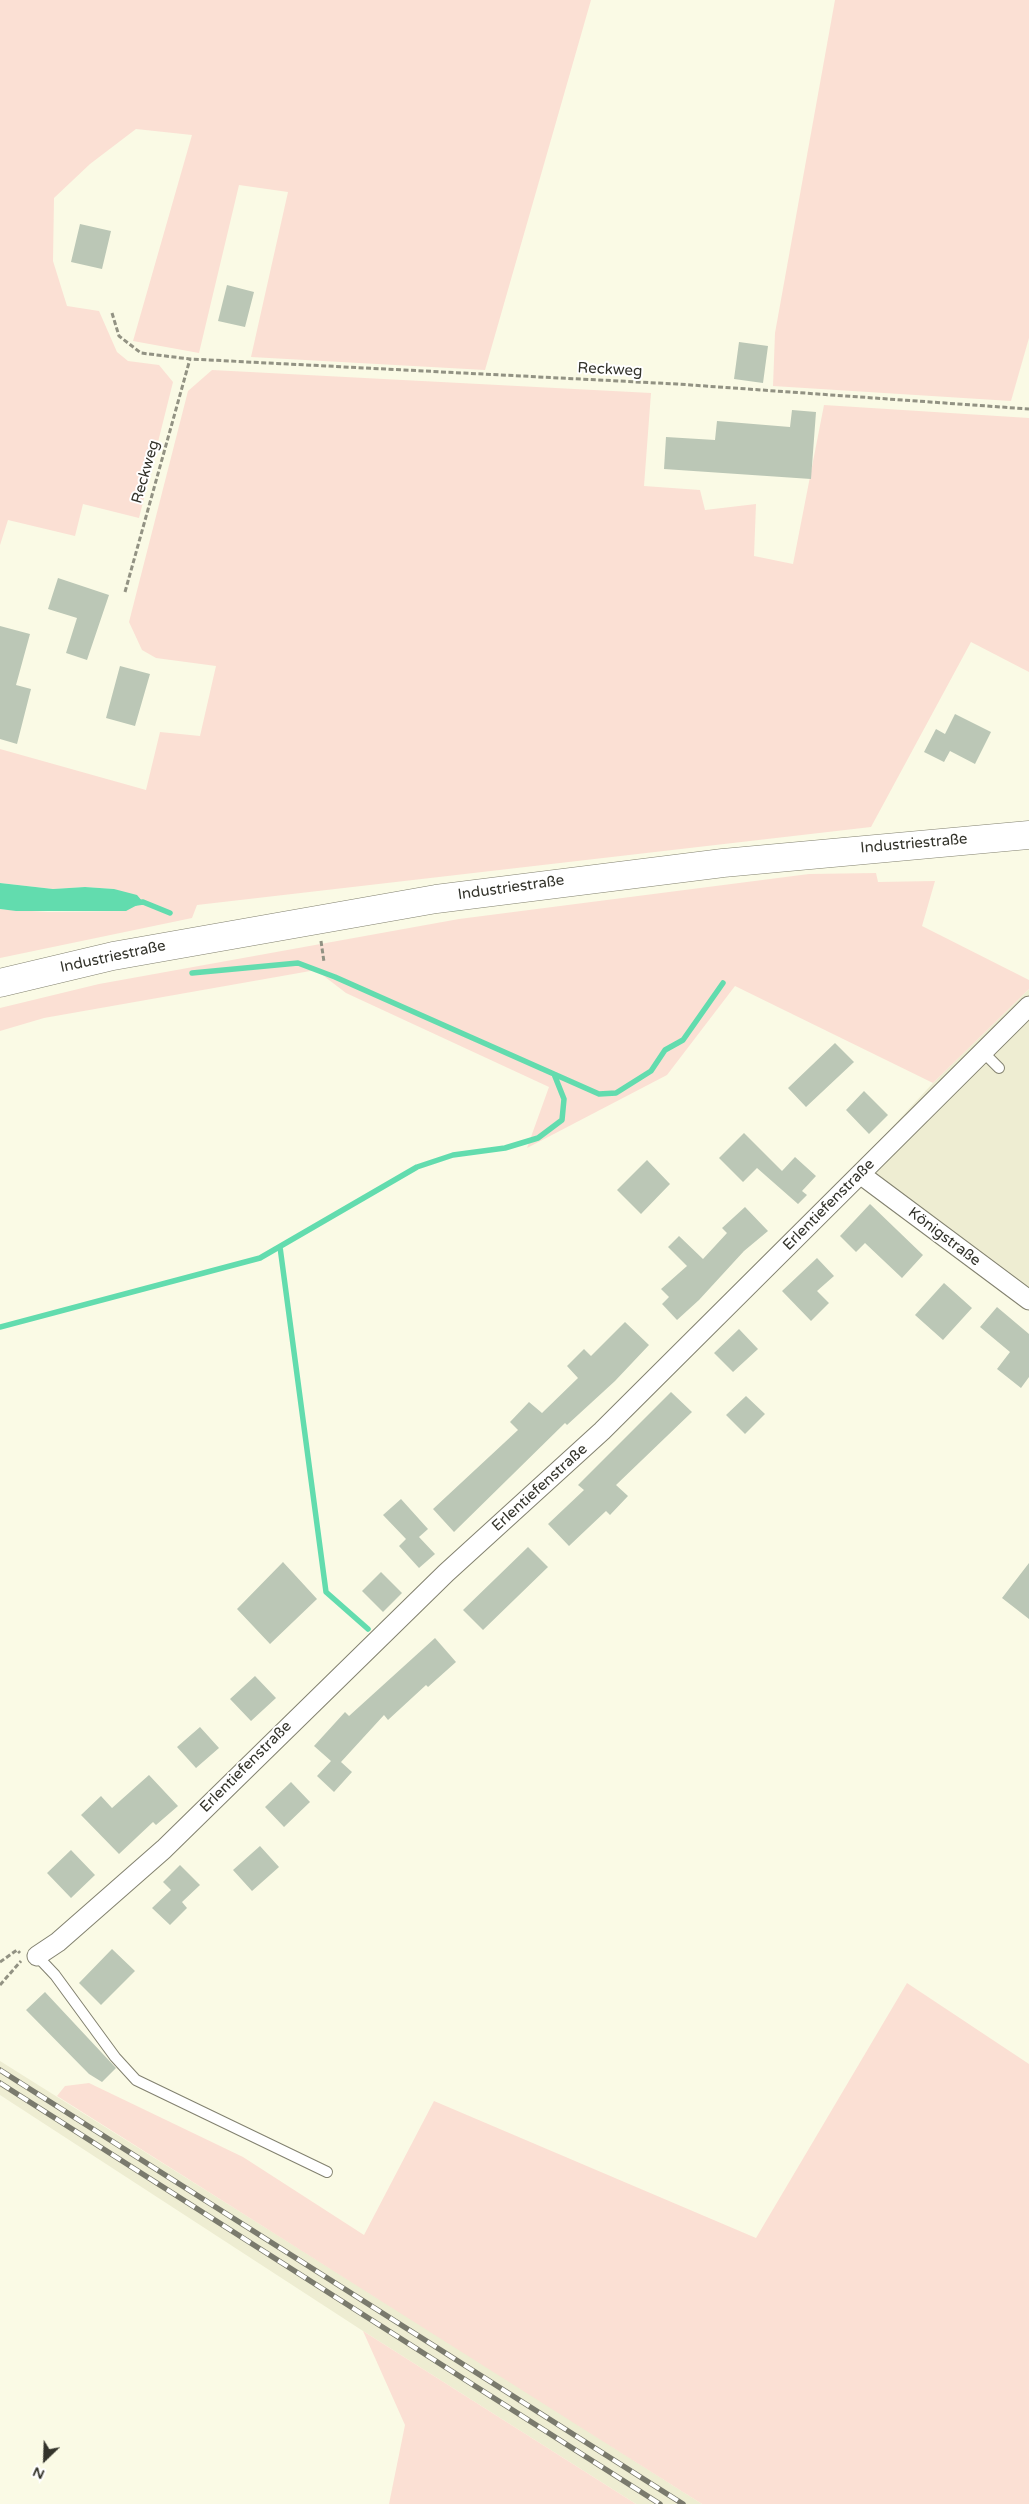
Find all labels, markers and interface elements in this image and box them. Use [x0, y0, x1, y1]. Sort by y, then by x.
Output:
street label: Reckweg [577, 359, 643, 381]
street label: Reckweg [128, 438, 164, 506]
street label: Industriestraße [860, 830, 968, 858]
street label: Industriestraße [457, 872, 565, 904]
street label: Industriestraße [59, 937, 167, 977]
street label: Erlentiefenstraße [780, 1156, 878, 1254]
street label: Königstraße [904, 1204, 984, 1270]
street label: Erlentiefenstraße [489, 1441, 591, 1535]
street label: Erlentiefenstraße [197, 1718, 295, 1816]
north arrow [20, 2434, 70, 2484]
text: N [30, 2463, 47, 2483]

